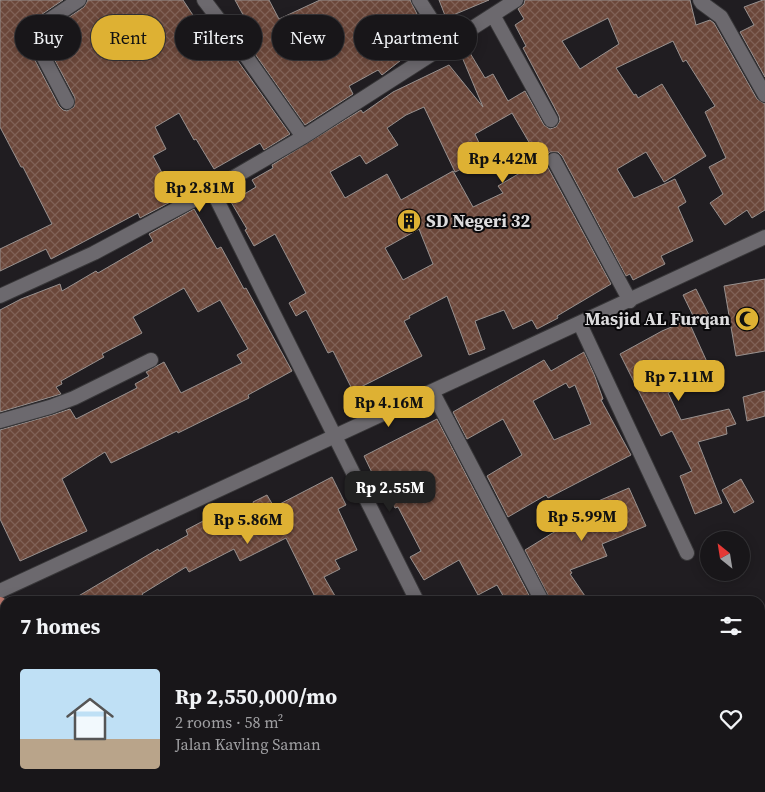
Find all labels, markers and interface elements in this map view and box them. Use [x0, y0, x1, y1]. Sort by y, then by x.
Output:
chip: Buy [15, 15, 81, 60]
chip: Rent [91, 15, 165, 60]
chip: Filters [175, 15, 262, 60]
chip: New [272, 15, 344, 60]
chip: Apartment [354, 15, 477, 60]
pin: Rp 4.42M [451, 142, 555, 184]
text: Rp 4.42M [468, 147, 538, 169]
pin: Rp 2.81M [148, 170, 252, 213]
text: Rp 2.81M [165, 176, 235, 198]
building icon: SD Negeri 32 [396, 208, 422, 234]
place label: SD Negeri 32 [426, 208, 531, 233]
place label: Masjid AL Furqan [585, 306, 730, 331]
mosque icon: Masjid AL Furqan [734, 306, 760, 332]
pin: Rp 7.11M [627, 360, 731, 402]
text: Rp 7.11M [644, 365, 714, 387]
pin: Rp 4.16M [337, 386, 441, 428]
text: Rp 4.16M [354, 391, 424, 413]
pin: Rp 2.55M [338, 470, 442, 513]
text: Rp 2.55M [355, 476, 425, 498]
pin: Rp 5.99M [530, 500, 634, 542]
pin: Rp 5.86M [196, 502, 300, 545]
text: Rp 5.99M [547, 505, 617, 527]
text: Rp 5.86M [213, 508, 283, 530]
north arrow [700, 531, 750, 581]
map controls [700, 531, 750, 581]
text: 7 homes [20, 612, 100, 641]
icon: filters [717, 612, 745, 640]
text: Rp 2,550,000/mo [175, 682, 337, 711]
icon: home [60, 689, 120, 749]
icon: heart [717, 705, 745, 733]
text: 2 rooms · 58 m² [175, 711, 283, 733]
text: Jalan Kavling Saman [175, 733, 321, 755]

